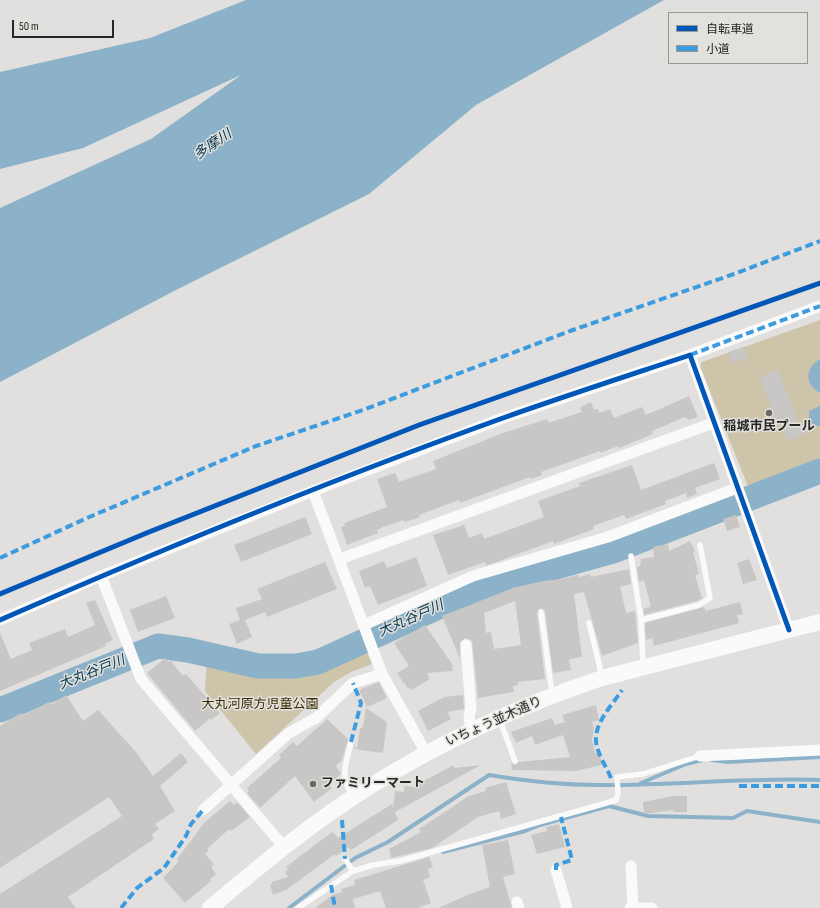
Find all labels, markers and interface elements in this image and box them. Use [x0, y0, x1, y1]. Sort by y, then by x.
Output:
scale bar [14, 12, 116, 38]
legend [668, 12, 808, 64]
text: 50 m [19, 19, 39, 34]
text: 自転車道 [706, 22, 754, 37]
text: 小道 [706, 42, 730, 57]
water label: 多摩川 [191, 126, 235, 164]
marker: 稲城市民プール [764, 408, 774, 418]
place label: 稲城市民プール [724, 419, 814, 435]
water label: 大丸谷戸川 [376, 597, 446, 641]
water label: 大丸谷戸川 [56, 652, 128, 694]
street label: いちょう並木通り [443, 694, 545, 750]
park label: 大丸河原方児童公園 [202, 697, 318, 713]
place label: ファミリーマート [321, 776, 425, 792]
marker: ファミリーマート [308, 779, 318, 789]

